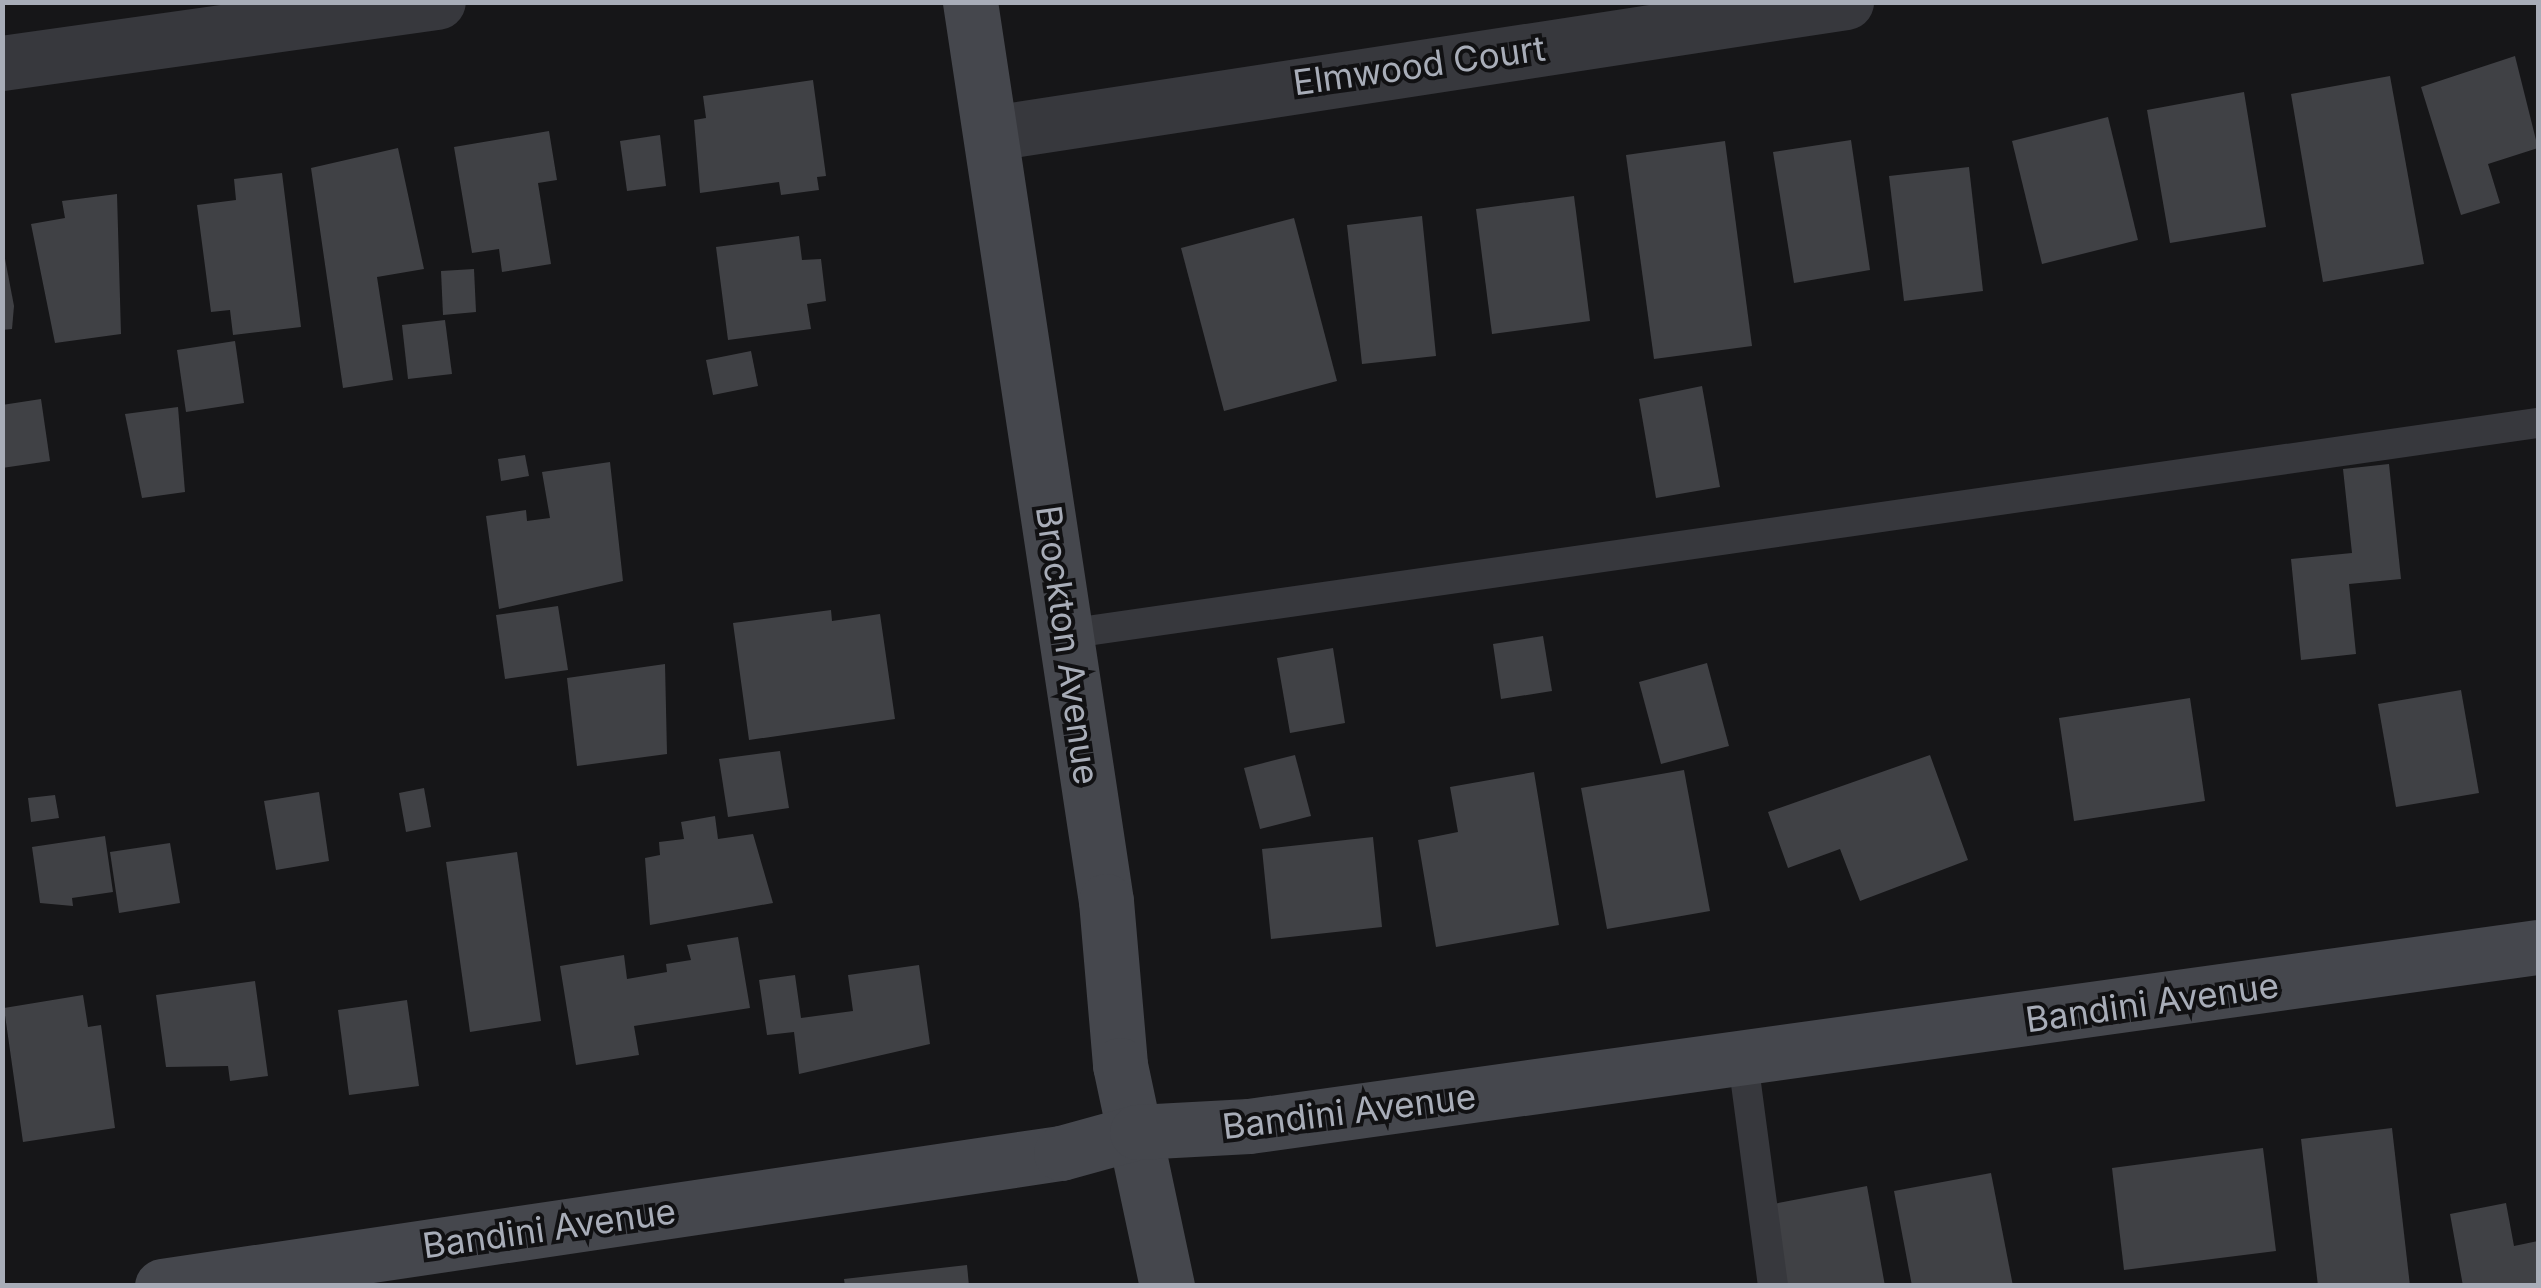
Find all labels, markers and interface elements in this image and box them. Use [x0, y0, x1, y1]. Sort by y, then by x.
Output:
street label: Elmwood Court [1290, 27, 1548, 103]
street label: Brockton Avenue [1028, 503, 1108, 787]
street label: Bandini Avenue [2023, 963, 2281, 1041]
street label: Bandini Avenue [1220, 1075, 1478, 1147]
street label: Bandini Avenue [420, 1189, 678, 1267]

